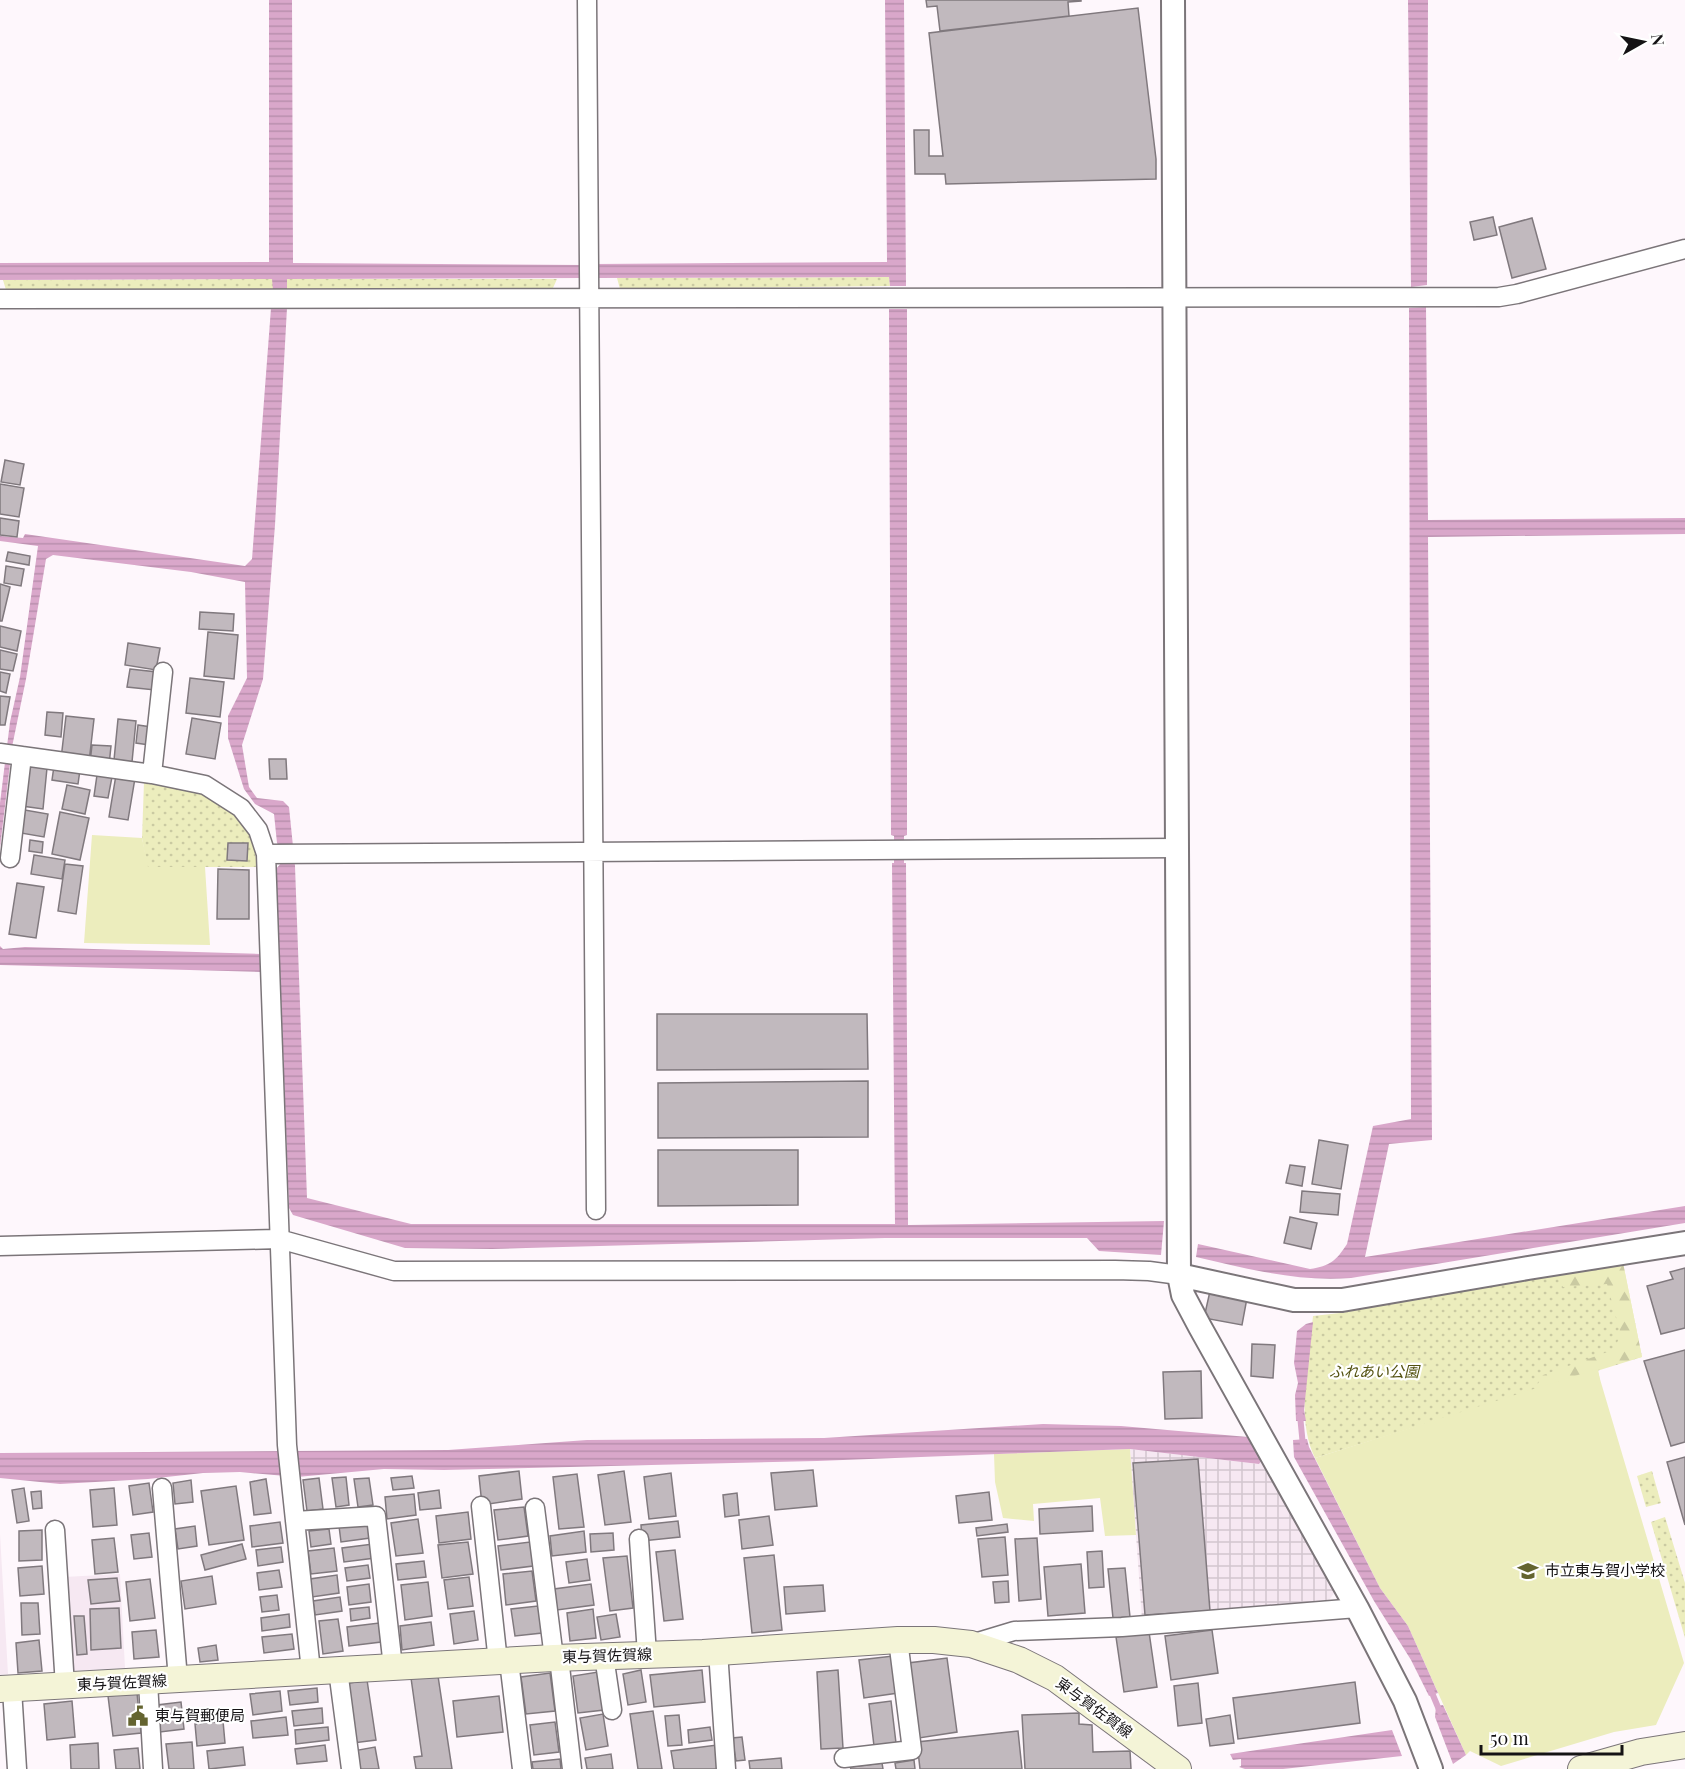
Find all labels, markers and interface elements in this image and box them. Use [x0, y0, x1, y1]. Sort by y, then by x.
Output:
north arrow [1613, 12, 1673, 72]
text: N [1647, 32, 1670, 47]
park label: ふれあい公園 [1329, 1361, 1421, 1381]
school or university icon: 市立東与賀小学校 [1516, 1559, 1540, 1583]
place label: 市立東与賀小学校 [1545, 1560, 1665, 1580]
street label: 東与賀佐賀線 [562, 1643, 652, 1667]
street label: 東与賀佐賀線 [76, 1670, 167, 1694]
street label: 東与賀佐賀線 [1052, 1673, 1137, 1742]
public building icon: 東与賀郵便局 [126, 1704, 150, 1728]
place label: 東与賀郵便局 [155, 1705, 245, 1725]
scale bar [1481, 1718, 1622, 1756]
text: 50 m [1490, 1726, 1529, 1750]

